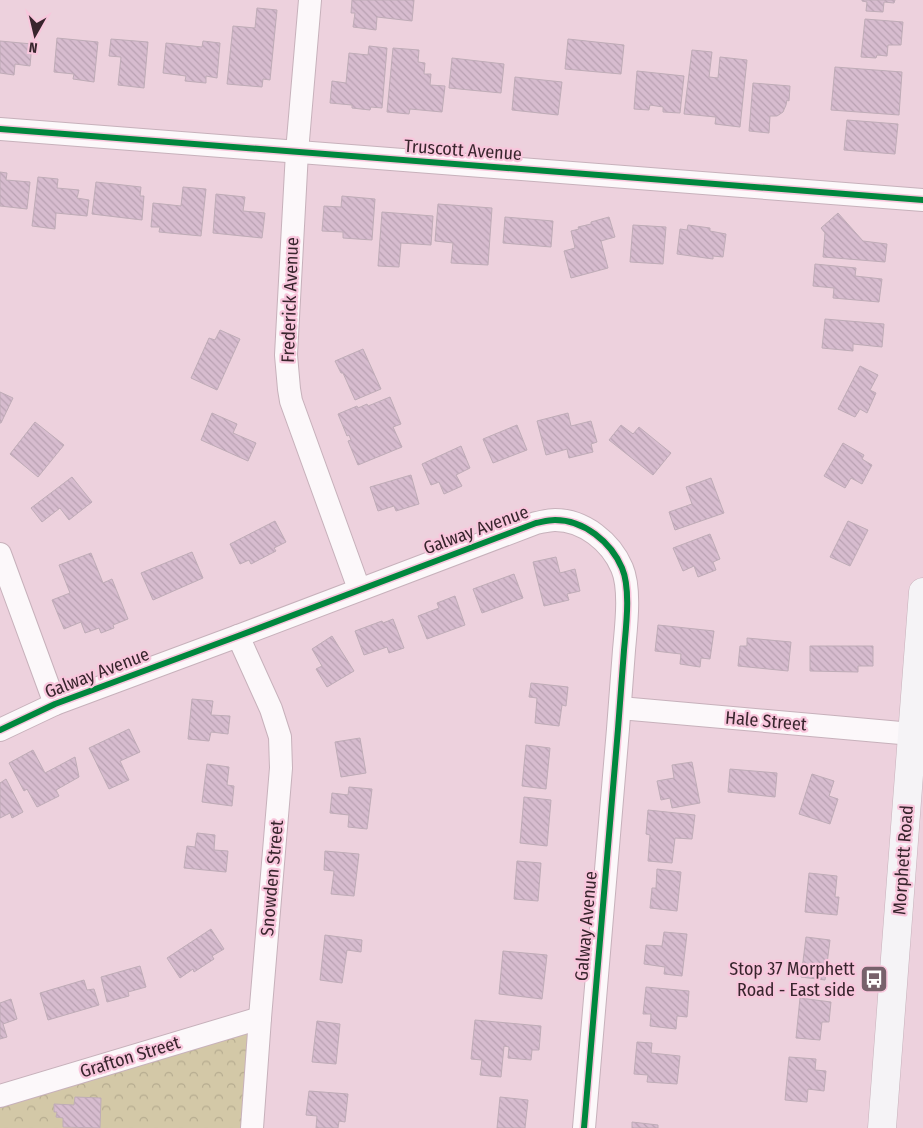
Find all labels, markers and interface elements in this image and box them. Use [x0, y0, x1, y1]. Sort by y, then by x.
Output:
north arrow [10, 10, 60, 60]
text: N [28, 38, 39, 56]
street label: Truscott Avenue [403, 135, 523, 165]
street label: Frederick Avenue [277, 237, 303, 363]
street label: Galway Avenue [420, 501, 532, 559]
street label: Galway Avenue [42, 643, 152, 703]
street label: Hale Street [724, 706, 808, 736]
street label: Morphett Road [888, 804, 918, 916]
street label: Snowden Street [256, 819, 288, 937]
street label: Galway Avenue [570, 870, 602, 982]
place label: Stop 37 Morphett Road - East side [729, 958, 855, 1001]
bus stop icon: Stop 37 Morphett Road - East side [859, 964, 889, 994]
street label: Grafton Street [77, 1031, 183, 1083]

